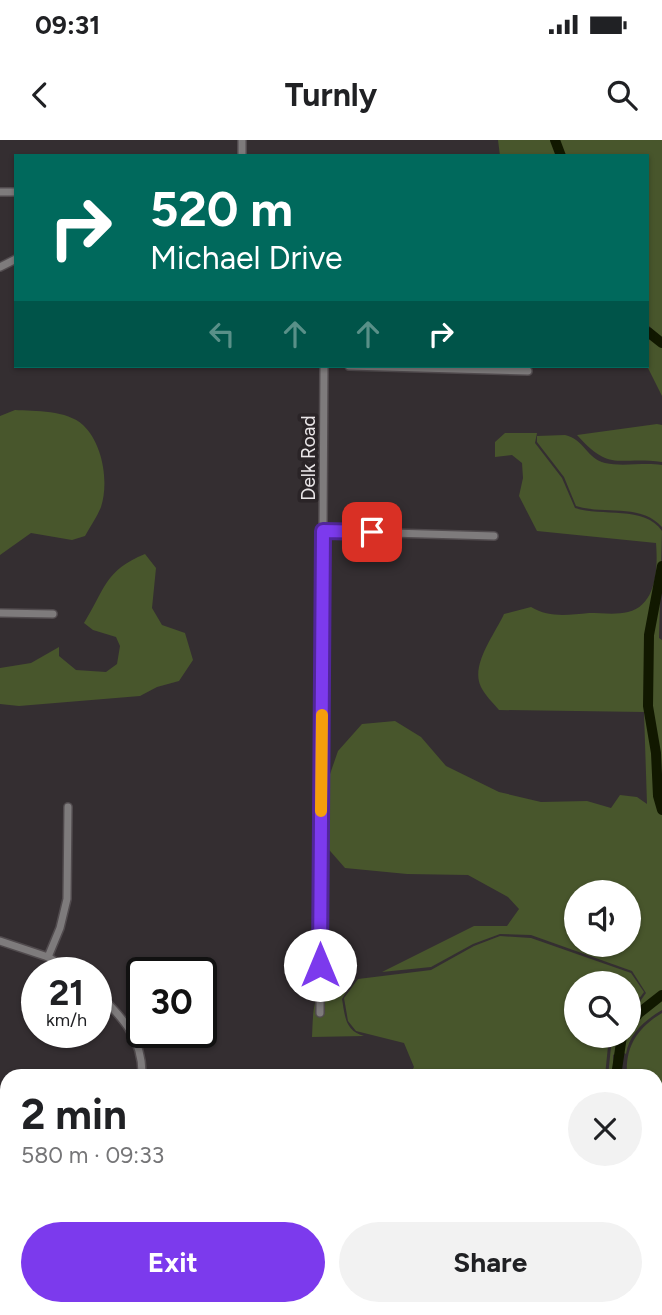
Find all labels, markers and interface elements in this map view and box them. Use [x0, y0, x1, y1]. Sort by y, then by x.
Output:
text: 09:31 [35, 9, 100, 41]
icon: back [21, 76, 59, 114]
text: Turnly [285, 76, 377, 114]
icon: search [603, 76, 641, 114]
text: 520 m [150, 179, 293, 238]
icon: right [35, 182, 126, 273]
text: Michael Drive [150, 239, 342, 277]
icon: left [203, 315, 241, 353]
icon: ahead [276, 315, 314, 353]
icon: ahead [349, 315, 387, 353]
icon: right [422, 315, 460, 353]
street label: Delk Road [297, 415, 320, 501]
pin [342, 502, 402, 562]
icon: arrive [353, 513, 391, 551]
map controls [564, 880, 641, 1048]
button: sound [564, 880, 641, 957]
position arrow [283, 928, 357, 1002]
speed limit sign: 30 [126, 957, 217, 1048]
button: search [564, 971, 641, 1048]
text: 21 [49, 972, 84, 1014]
text: km/h [46, 1009, 87, 1031]
text: 2 min [21, 1089, 127, 1140]
button: close [568, 1092, 642, 1166]
text: 580 m · 09:33 [21, 1141, 164, 1169]
button: Exit [21, 1222, 325, 1302]
button: Share [339, 1222, 642, 1302]

